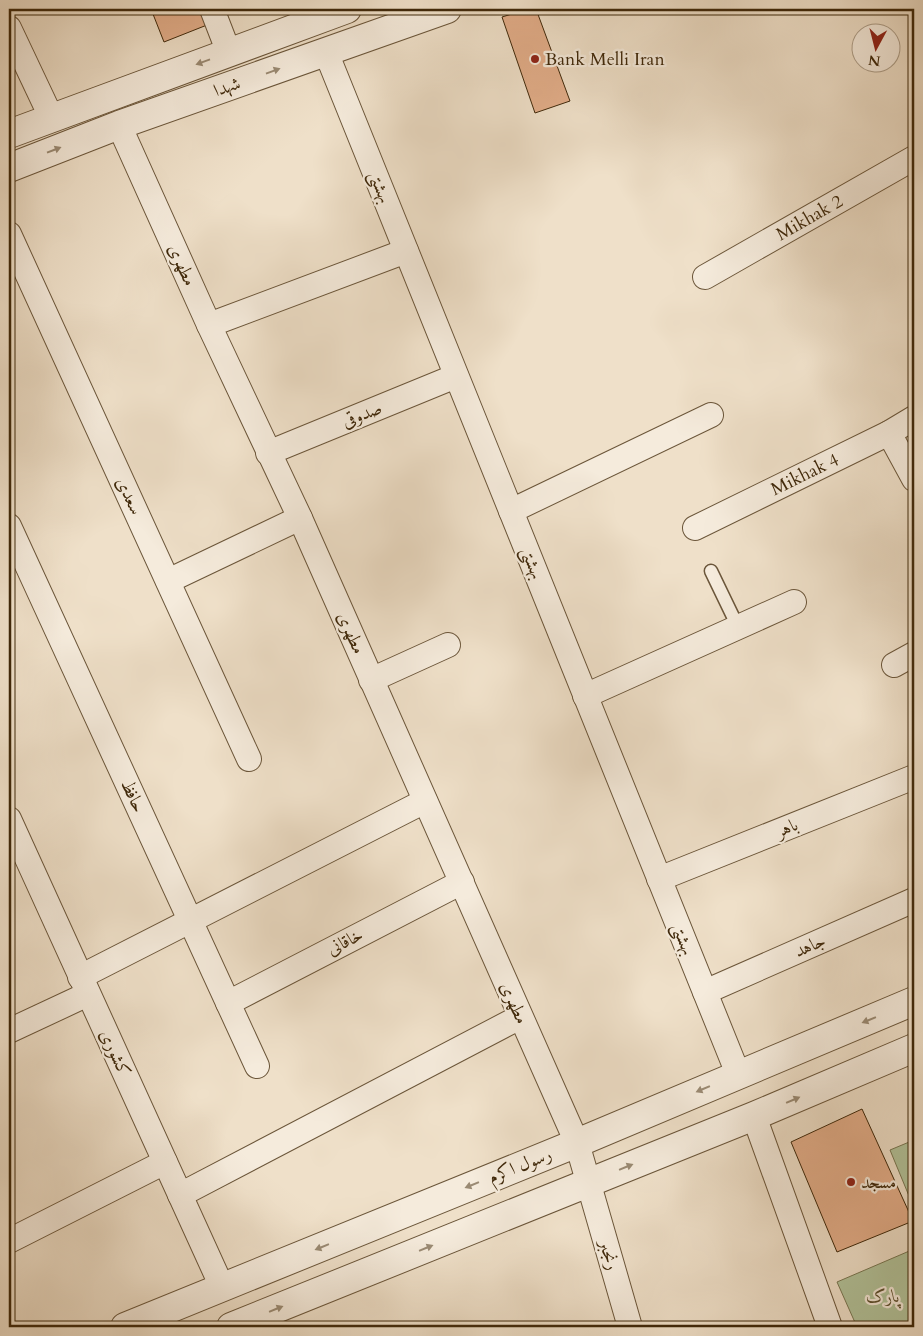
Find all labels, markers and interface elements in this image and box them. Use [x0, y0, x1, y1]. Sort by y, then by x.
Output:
north arrow [850, 22, 900, 72]
place label: Bank Melli Iran [545, 47, 665, 72]
text: N [867, 50, 882, 71]
marker: Bank Melli Iran [529, 53, 541, 65]
one-way arrow [195, 58, 210, 66]
one-way arrow [265, 67, 280, 74]
street label: شهدا [210, 71, 244, 103]
one-way arrow [47, 146, 62, 154]
street label: بهشتی [362, 167, 398, 207]
street label: Mikhak 2 [771, 189, 847, 247]
street label: مطهری [162, 240, 202, 290]
street label: صدوقی [338, 396, 386, 434]
street label: Mikhak 4 [766, 447, 843, 502]
street label: سعدی [109, 473, 149, 519]
street label: بهشتی [514, 543, 550, 583]
street label: مطهری [331, 608, 371, 658]
street label: حافظ [115, 775, 151, 817]
street label: باهر [770, 812, 802, 844]
street label: بهشتی [665, 919, 701, 959]
street label: خاقانی [323, 922, 367, 962]
street label: جاهد [790, 928, 830, 964]
street label: مطهری [494, 978, 534, 1028]
one-way arrow [861, 1016, 876, 1024]
street label: کشوری [93, 1025, 137, 1081]
one-way arrow [695, 1085, 710, 1093]
one-way arrow [786, 1095, 800, 1103]
street label: رسول اکرم [484, 1142, 557, 1193]
one-way arrow [619, 1163, 633, 1171]
place label: مسجد [861, 1170, 896, 1195]
marker: مسجد [845, 1176, 857, 1188]
one-way arrow [465, 1182, 479, 1190]
street label: رنجبر [592, 1235, 625, 1273]
one-way arrow [315, 1243, 329, 1251]
one-way arrow [419, 1244, 434, 1251]
park label: پارک [866, 1284, 901, 1309]
one-way arrow [269, 1305, 284, 1313]

